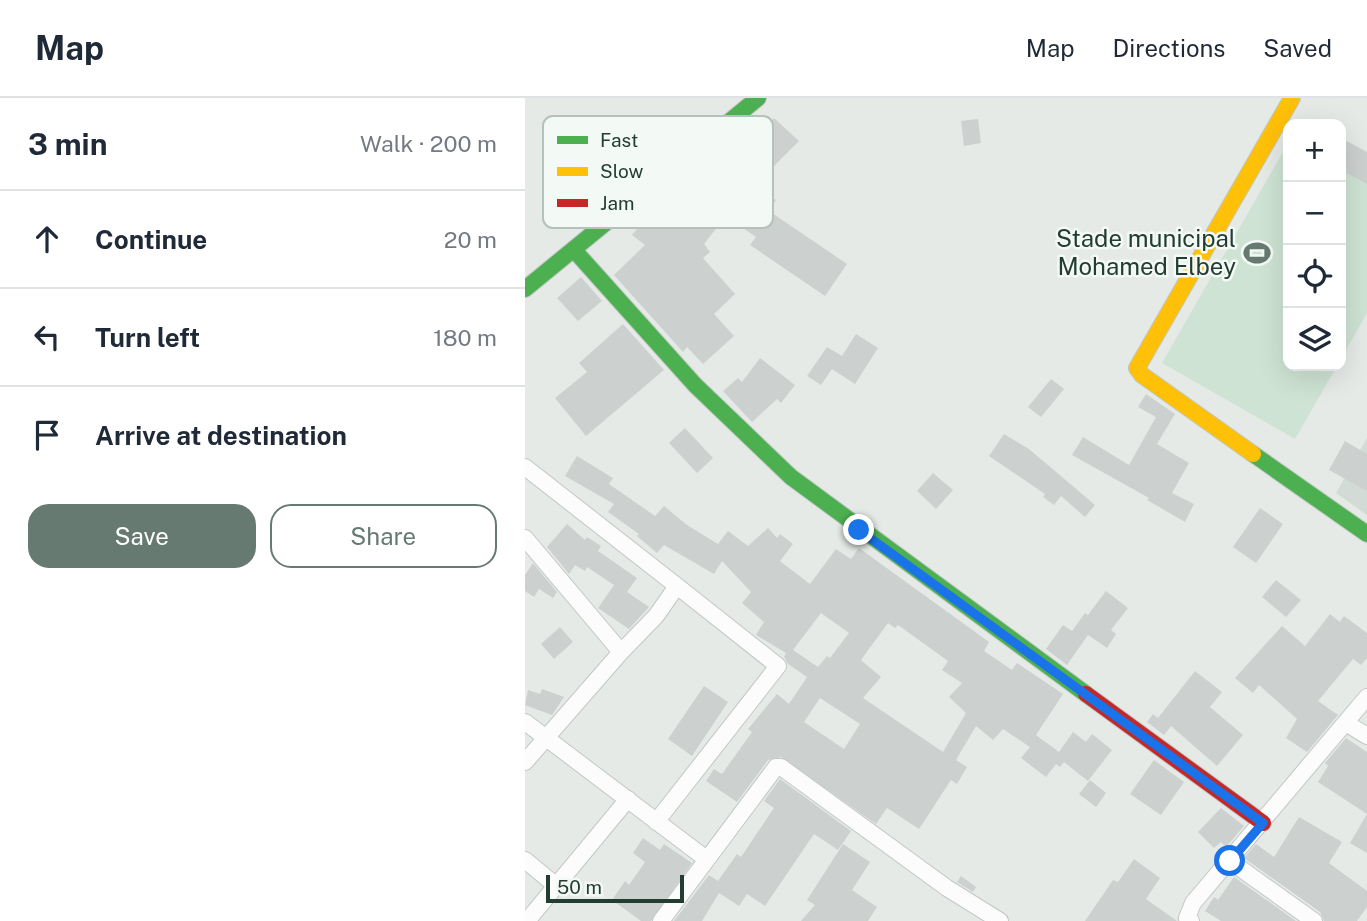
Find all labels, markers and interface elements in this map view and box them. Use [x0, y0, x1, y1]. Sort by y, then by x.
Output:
text: Map [35, 29, 104, 67]
text: Map [1026, 34, 1075, 62]
text: Directions [1113, 34, 1225, 62]
text: Saved [1263, 34, 1332, 62]
legend [543, 116, 773, 228]
map controls [1283, 119, 1346, 371]
button: + [1283, 119, 1346, 182]
text: 3 min [28, 126, 107, 162]
text: Fast [600, 129, 638, 151]
text: Walk · 200 m [360, 130, 497, 157]
text: Slow [600, 160, 644, 182]
button: − [1283, 182, 1346, 245]
text: Jam [600, 192, 634, 214]
icon: ahead [28, 220, 66, 258]
text: Continue [95, 224, 207, 255]
place label: Stade municipal Mohamed Elbey [1056, 224, 1236, 280]
text: 20 m [444, 226, 497, 253]
sports icon: Stade municipal Mohamed Elbey [1242, 238, 1272, 268]
button: locate [1283, 245, 1346, 308]
button: layers [1283, 308, 1346, 371]
icon: left [28, 318, 66, 356]
text: Turn left [95, 322, 200, 353]
text: 180 m [433, 324, 497, 351]
icon: arrive [28, 416, 66, 454]
text: Arrive at destination [95, 420, 347, 451]
button: Save [28, 504, 256, 568]
button: Share [270, 504, 497, 568]
route end [843, 514, 874, 545]
route start [1214, 845, 1245, 876]
scale bar [546, 872, 684, 904]
text: 50 m [557, 876, 602, 898]

